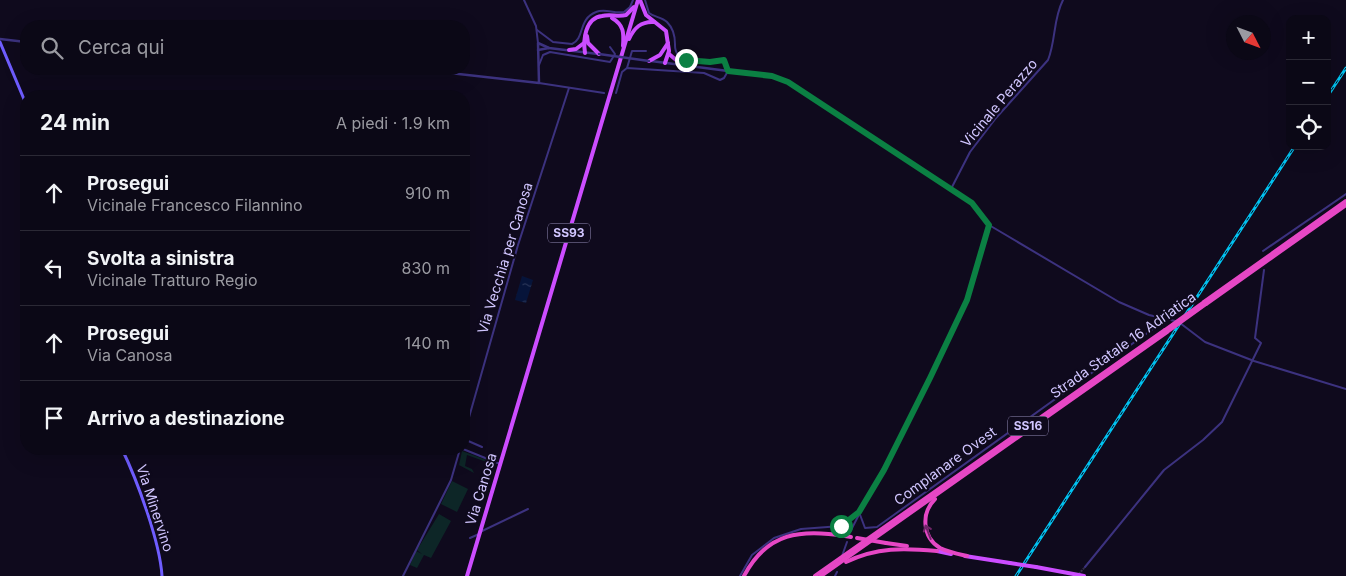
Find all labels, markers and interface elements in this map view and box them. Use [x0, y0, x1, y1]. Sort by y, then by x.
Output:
north arrow [1226, 15, 1271, 60]
map controls [1286, 15, 1331, 150]
button: + [1286, 15, 1331, 60]
search box [20, 20, 470, 75]
icon: search [38, 34, 66, 62]
text: Cerca qui [78, 36, 164, 59]
route end [675, 49, 698, 72]
street label: Vicinale Perazzo [957, 55, 1040, 150]
button: − [1286, 60, 1331, 105]
button: locate [1286, 105, 1331, 150]
text: 24 min [40, 110, 110, 135]
text: A piedi · 1.9 km [336, 113, 450, 133]
text: Prosegui [87, 172, 169, 195]
icon: ahead [40, 179, 68, 207]
street label: Via Vecchia per Canosa [473, 180, 536, 336]
text: 910 m [405, 183, 450, 203]
text: Vicinale Francesco Filannino [87, 195, 303, 215]
road number: SS93 [548, 224, 590, 242]
text: Svolta a sinistra [87, 247, 235, 270]
icon: left [40, 254, 68, 282]
text: 830 m [402, 258, 450, 278]
text: Vicinale Tratturo Regio [87, 270, 258, 290]
street label: Strada Statale 16 Adriatica [1047, 288, 1199, 401]
text: Prosegui [87, 322, 169, 345]
icon: ahead [40, 329, 68, 357]
text: 140 m [405, 333, 450, 353]
text: Via Canosa [87, 345, 173, 365]
icon: arrive [40, 404, 68, 432]
text: Arrivo a destinazione [87, 407, 285, 430]
road number: SS16 [1008, 416, 1048, 436]
street label: Complanare Ovest [890, 422, 1000, 508]
street label: Via Canosa [461, 451, 500, 527]
street label: Via Minervino [133, 462, 178, 554]
route start [830, 515, 853, 538]
one-way arrow [923, 525, 932, 540]

